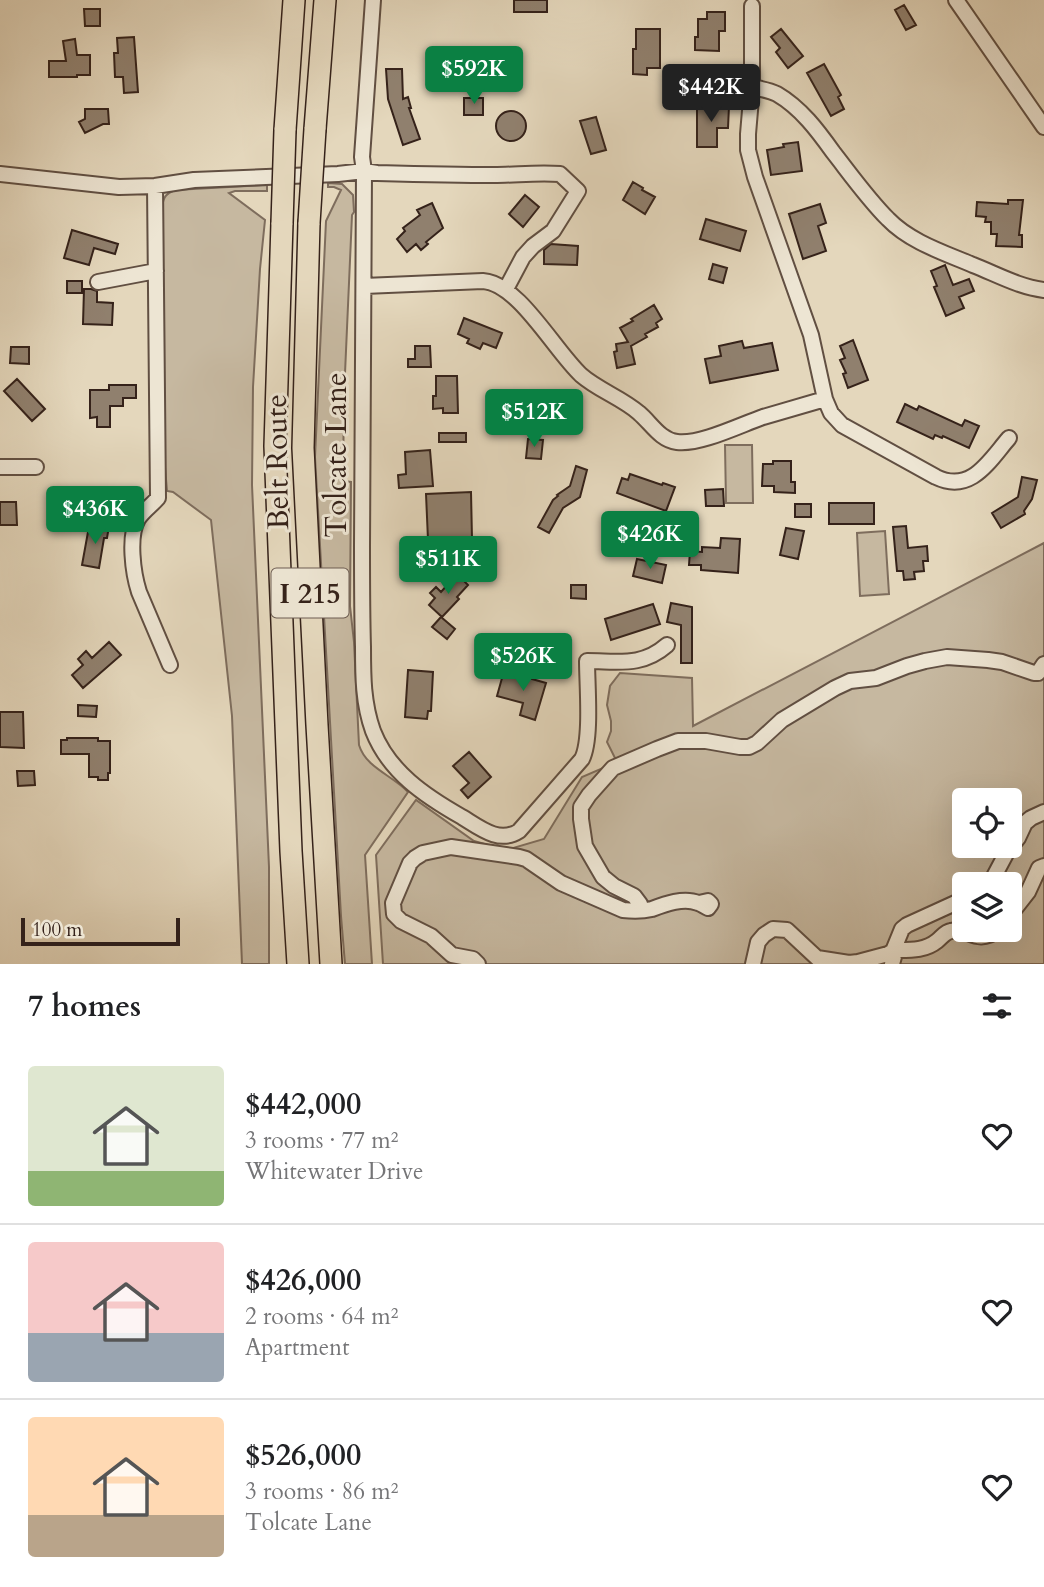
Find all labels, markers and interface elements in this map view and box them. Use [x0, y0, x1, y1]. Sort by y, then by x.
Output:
pin: $592K [425, 46, 523, 106]
text: $592K [441, 53, 507, 84]
pin: $442K [662, 64, 760, 124]
text: $442K [678, 71, 744, 102]
street label: Tolcate Lane [316, 372, 357, 538]
pin: $512K [485, 390, 583, 449]
street label: Belt Route [256, 394, 299, 530]
text: $512K [501, 396, 567, 427]
pin: $436K [46, 486, 144, 546]
text: $436K [62, 493, 128, 524]
pin: $426K [601, 512, 699, 571]
text: $426K [617, 518, 683, 549]
pin: $511K [399, 536, 497, 596]
text: $511K [415, 543, 481, 574]
road number: I 215 [272, 568, 348, 618]
pin: $526K [474, 634, 572, 693]
text: $526K [490, 640, 556, 671]
map controls [952, 788, 1022, 942]
button: locate [952, 788, 1022, 858]
button: layers [952, 872, 1022, 942]
scale bar [21, 915, 180, 947]
text: 100 m [32, 917, 82, 943]
text: 7 homes [28, 986, 141, 1027]
icon: filters [978, 987, 1016, 1025]
text: $442,000 [245, 1084, 361, 1125]
icon: home [84, 1094, 168, 1178]
icon: heart [978, 1117, 1016, 1155]
text: 3 rooms · 77 m² [245, 1125, 398, 1156]
text: Whitewater Drive [245, 1156, 424, 1187]
text: $426,000 [245, 1260, 361, 1301]
icon: home [84, 1270, 168, 1354]
icon: heart [978, 1293, 1016, 1331]
text: 2 rooms · 64 m² [245, 1301, 398, 1332]
text: Apartment [245, 1332, 349, 1363]
text: $526,000 [245, 1435, 361, 1476]
icon: home [84, 1445, 168, 1529]
icon: heart [978, 1468, 1016, 1506]
text: 3 rooms · 86 m² [245, 1476, 398, 1507]
text: Tolcate Lane [245, 1507, 372, 1538]

